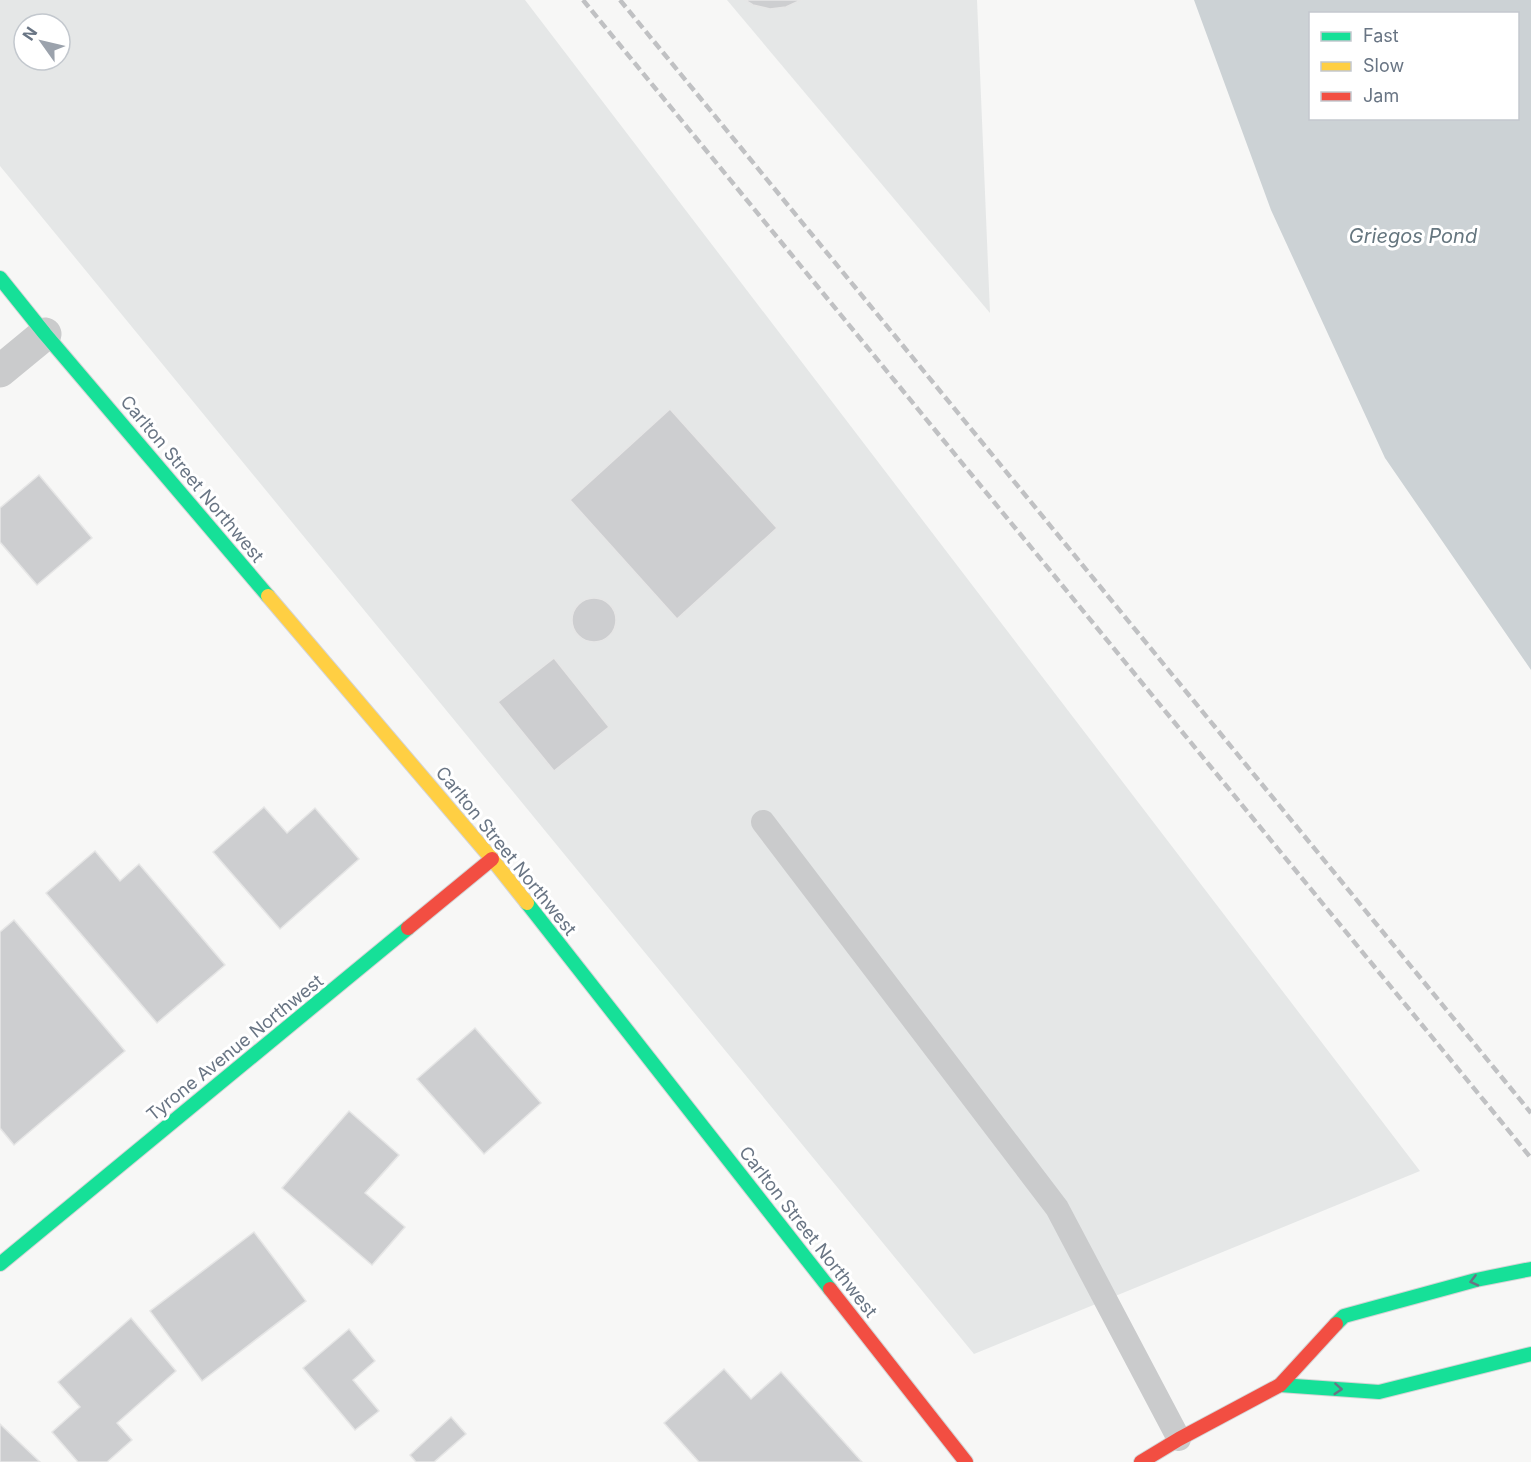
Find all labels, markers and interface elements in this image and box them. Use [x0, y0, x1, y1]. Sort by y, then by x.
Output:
north arrow [12, 12, 72, 72]
legend [1309, 12, 1519, 120]
text: N [18, 23, 41, 44]
text: Fast [1363, 25, 1399, 46]
text: Slow [1363, 55, 1404, 76]
text: Jam [1363, 85, 1399, 106]
water label: Griegos Pond [1349, 224, 1478, 248]
street label: Carlton Street Northwest [116, 391, 268, 566]
street label: Carlton Street Northwest [432, 762, 581, 939]
street label: Tyrone Avenue Northwest [142, 970, 327, 1125]
street label: Carlton Street Northwest [735, 1142, 882, 1321]
one-way arrow [1469, 1274, 1479, 1287]
one-way arrow [1334, 1382, 1343, 1395]

